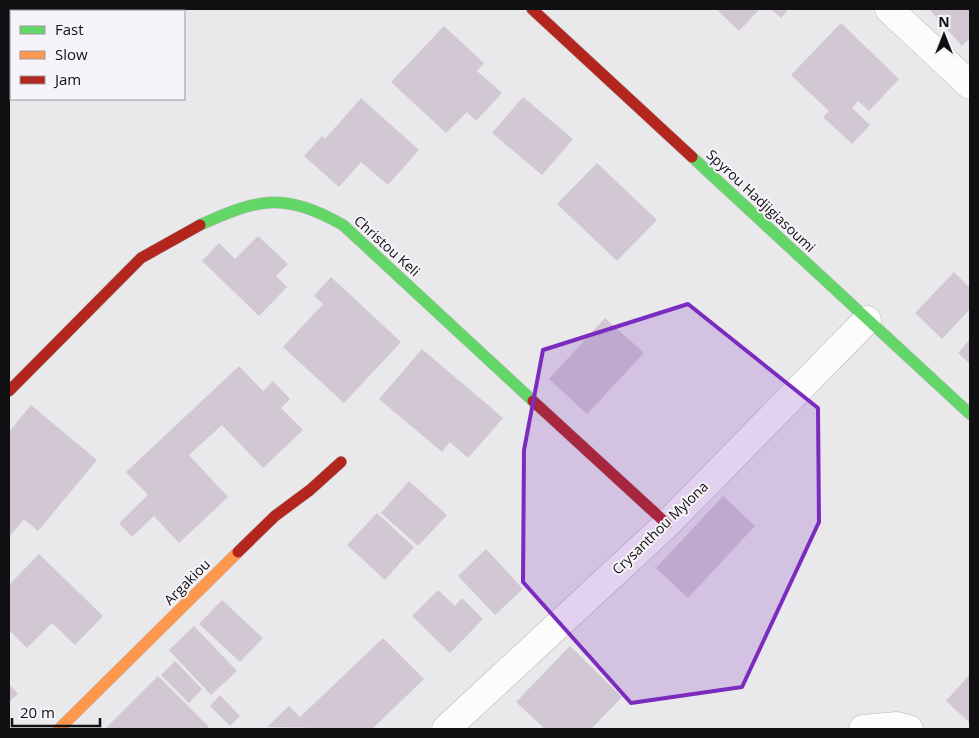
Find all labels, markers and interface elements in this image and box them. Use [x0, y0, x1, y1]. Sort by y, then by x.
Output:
legend [10, 10, 185, 100]
north arrow [919, 10, 969, 60]
text: N [938, 12, 950, 31]
text: Fast [55, 19, 84, 39]
text: Slow [55, 44, 88, 64]
text: Jam [53, 69, 81, 89]
street label: Spyrou Hadjigiasoumi [703, 145, 820, 256]
street label: Christou Keli [350, 211, 424, 280]
street label: Crysanthou Mylona [607, 477, 712, 578]
street label: Argakiou [159, 554, 214, 609]
scale bar [12, 696, 100, 728]
text: 20 m [20, 702, 55, 722]

